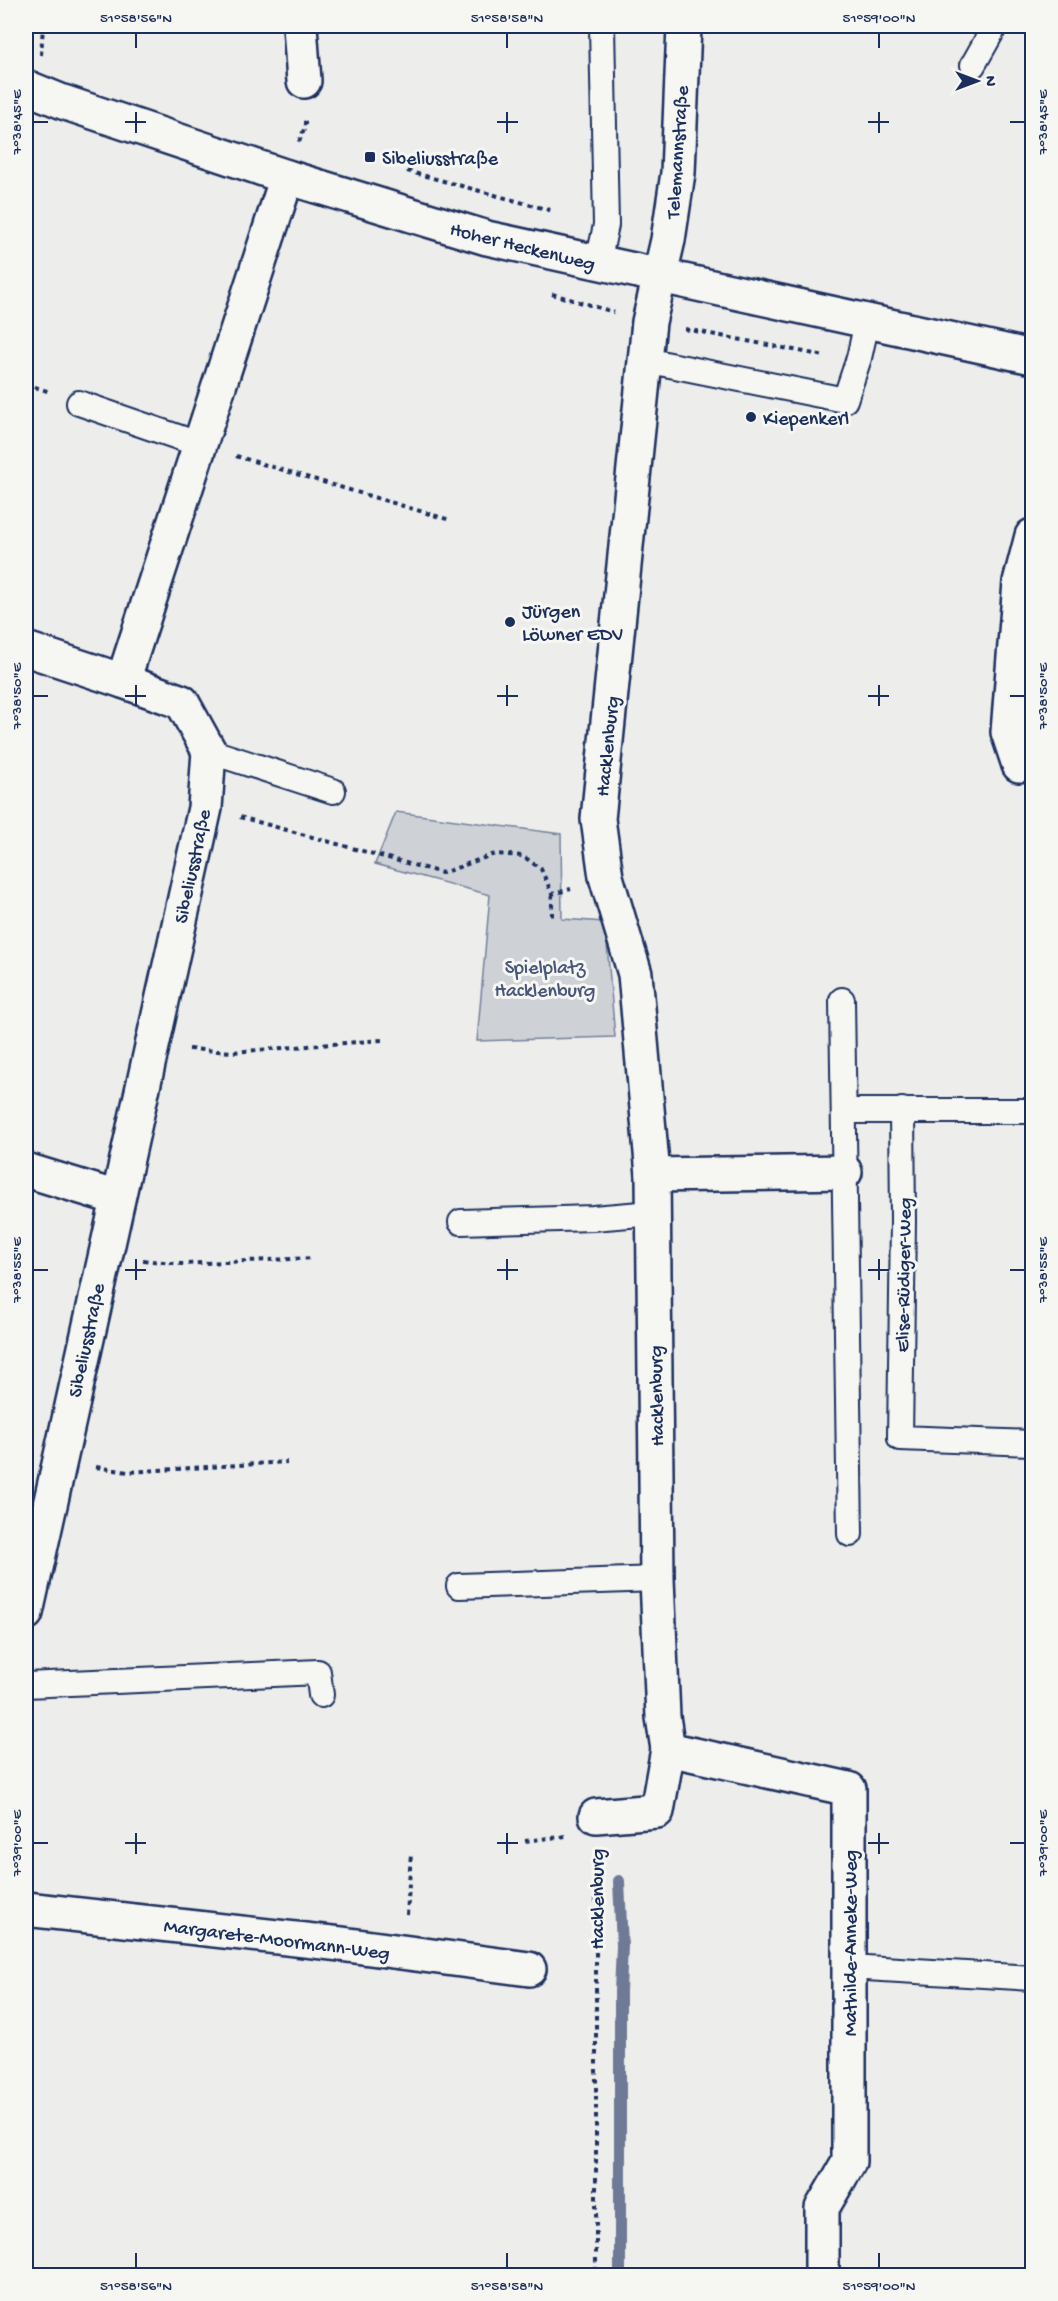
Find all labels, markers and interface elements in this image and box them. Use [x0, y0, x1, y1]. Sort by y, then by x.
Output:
text: 51°58'56"N [100, 10, 172, 28]
text: 51°58'58"N [471, 10, 544, 28]
text: 51°59'00"N [843, 10, 916, 28]
north arrow [947, 51, 1007, 111]
text: N [979, 76, 998, 87]
street label: Telemannstraße [663, 84, 696, 221]
text: 7°38'45"E [9, 89, 27, 155]
text: 7°38'45"E [1035, 89, 1053, 155]
place label: Sibeliusstraße [382, 149, 499, 172]
marker: Sibeliusstraße [363, 150, 377, 164]
street label: Hoher Heckenweg [447, 219, 597, 278]
place label: Kiepenkerl [763, 409, 849, 432]
marker: Kiepenkerl [744, 410, 758, 424]
place label: Jürgen Löwner EDV [522, 602, 623, 648]
marker: Jürgen Löwner EDV [503, 615, 517, 629]
text: 7°38'50"E [9, 662, 27, 730]
text: 7°38'50"E [1035, 662, 1053, 730]
street label: Hacklenburg [593, 695, 626, 798]
street label: Sibeliusstraße [171, 807, 218, 926]
park label: Spielplatz Hacklenburg [495, 958, 595, 1004]
street label: Elise-Rüdiger-Weg [893, 1197, 918, 1353]
text: 7°38'55"E [9, 1236, 27, 1304]
text: 7°38'55"E [1035, 1236, 1053, 1304]
street label: Sibeliusstraße [65, 1281, 112, 1400]
street label: Hacklenburg [646, 1345, 671, 1447]
text: 7°39'00"E [9, 1809, 27, 1877]
text: 7°39'00"E [1035, 1809, 1053, 1877]
street label: Hacklenburg [588, 1849, 611, 1949]
street label: Mathilde-Anneke-Weg [841, 1850, 864, 2036]
street label: Margarete-Moormann-Weg [162, 1916, 391, 1967]
text: 51°58'56"N [100, 2278, 172, 2296]
text: 51°58'58"N [471, 2278, 544, 2296]
text: 51°59'00"N [843, 2278, 916, 2296]

